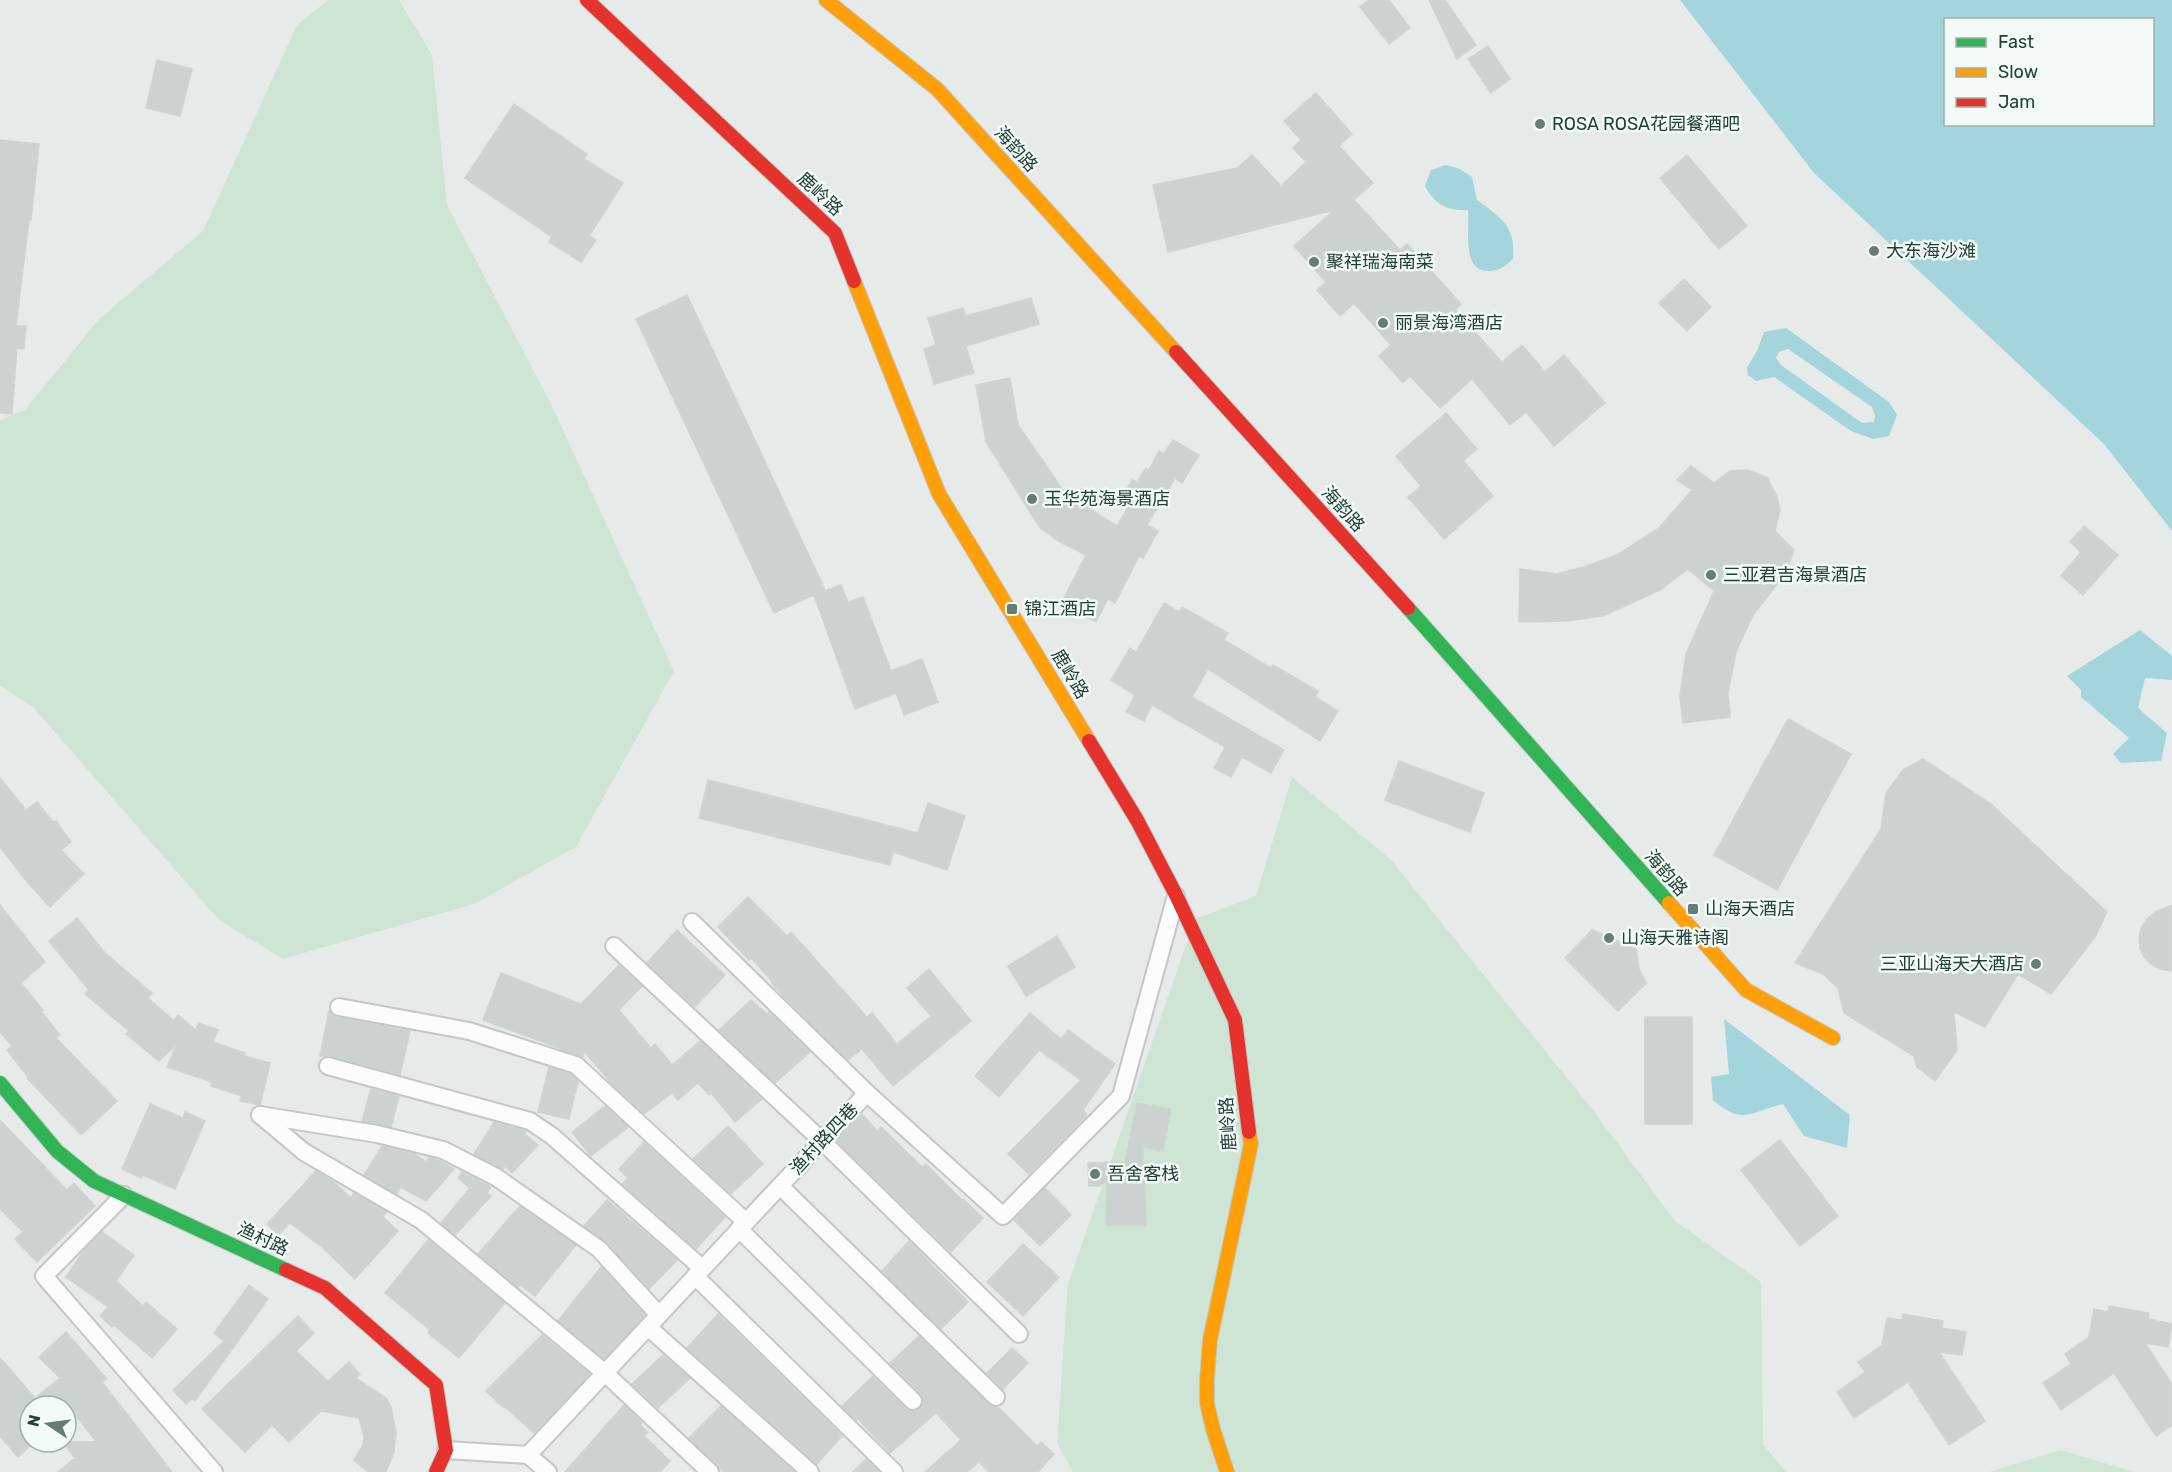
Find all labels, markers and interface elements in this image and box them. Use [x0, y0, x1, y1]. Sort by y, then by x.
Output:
legend [1944, 18, 2154, 126]
text: Fast [1998, 31, 2034, 53]
text: Slow [1998, 61, 2038, 83]
text: Jam [1998, 91, 2035, 113]
place label: ROSA ROSA花园餐酒吧 [1552, 113, 1740, 135]
marker: ROSA ROSA花园餐酒吧 [1533, 117, 1547, 131]
street label: 海韵路 [990, 122, 1042, 176]
street label: 鹿岭路 [793, 168, 847, 220]
place label: 大东海沙滩 [1886, 240, 1976, 262]
marker: 大东海沙滩 [1867, 244, 1881, 258]
place label: 聚祥瑞海南菜 [1326, 251, 1434, 273]
marker: 聚祥瑞海南菜 [1307, 255, 1321, 269]
place label: 丽景海湾酒店 [1395, 312, 1503, 334]
marker: 丽景海湾酒店 [1376, 316, 1390, 330]
street label: 海韵路 [1317, 482, 1369, 536]
place label: 玉华苑海景酒店 [1044, 488, 1170, 510]
marker: 玉华苑海景酒店 [1025, 492, 1039, 506]
place label: 三亚君吉海景酒店 [1723, 564, 1867, 586]
marker: 三亚君吉海景酒店 [1704, 568, 1718, 582]
place label: 锦江酒店 [1024, 598, 1096, 620]
marker: 锦江酒店 [1005, 602, 1019, 616]
street label: 鹿岭路 [1047, 645, 1093, 703]
street label: 海韵路 [1640, 845, 1692, 901]
place label: 山海天酒店 [1705, 898, 1795, 920]
marker: 山海天酒店 [1686, 902, 1700, 916]
place label: 山海天雅诗阁 [1621, 927, 1729, 949]
marker: 山海天雅诗阁 [1602, 931, 1616, 945]
place label: 三亚山海天大酒店 [1880, 953, 2024, 975]
marker: 三亚山海天大酒店 [2029, 957, 2043, 971]
street label: 鹿岭路 [1215, 1096, 1241, 1152]
street label: 渔村路四巷 [785, 1099, 863, 1179]
place label: 吾舍客栈 [1107, 1163, 1179, 1185]
marker: 吾舍客栈 [1088, 1167, 1102, 1181]
street label: 渔村路 [234, 1218, 292, 1260]
north arrow [18, 1394, 78, 1454]
text: N [23, 1413, 44, 1428]

